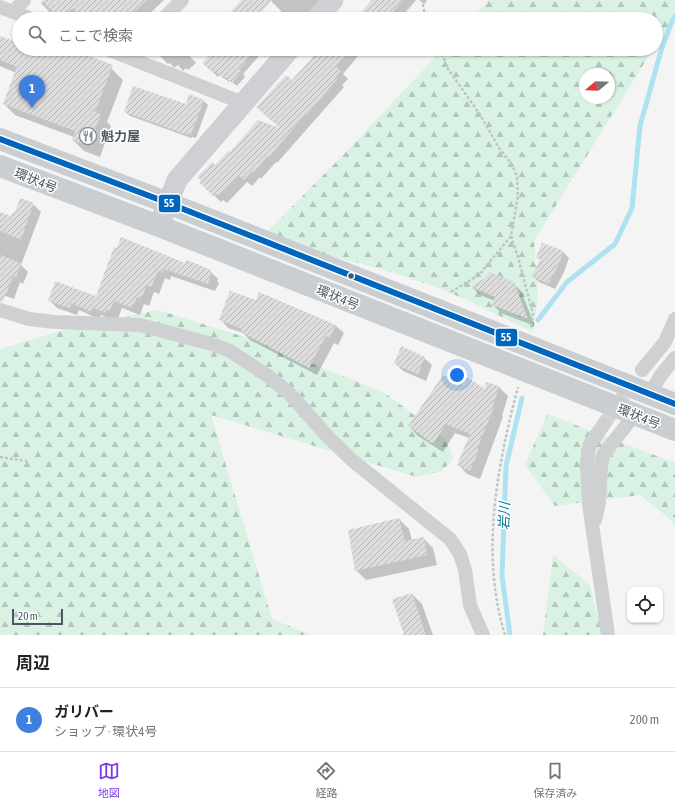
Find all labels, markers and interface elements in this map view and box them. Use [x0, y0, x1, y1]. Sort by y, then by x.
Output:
search box [12, 12, 663, 56]
icon: search [26, 23, 48, 45]
text: ここで検索 [58, 27, 133, 44]
north arrow [579, 68, 615, 104]
pin: 1 [19, 75, 45, 108]
restaurant icon: 魁力屋 [78, 126, 98, 146]
place label: 魁力屋 [101, 129, 140, 144]
street label: 環状4号 [12, 165, 60, 196]
line badge: 55 [158, 194, 181, 213]
text: 55 [164, 197, 174, 209]
unlabelled marker [346, 271, 356, 281]
street label: 環状4号 [314, 282, 362, 313]
line badge: 55 [495, 328, 518, 347]
text: 55 [501, 331, 511, 343]
your location [447, 365, 467, 385]
street label: 環状4号 [615, 401, 663, 432]
water label: 岩川 [496, 500, 513, 530]
map controls [627, 587, 663, 623]
button: locate [627, 587, 663, 623]
scale bar [12, 607, 63, 626]
text: 20 m [18, 610, 38, 622]
text: 周辺 [16, 653, 50, 673]
text: ガリバー [54, 703, 114, 720]
text: 1 [26, 712, 32, 727]
text: 200 m [630, 712, 659, 727]
text: ショップ · 環状4号 [54, 724, 157, 739]
tab: 地図 [98, 760, 120, 800]
tab: 経路 [315, 760, 337, 800]
tab: 保存済み [533, 760, 577, 800]

